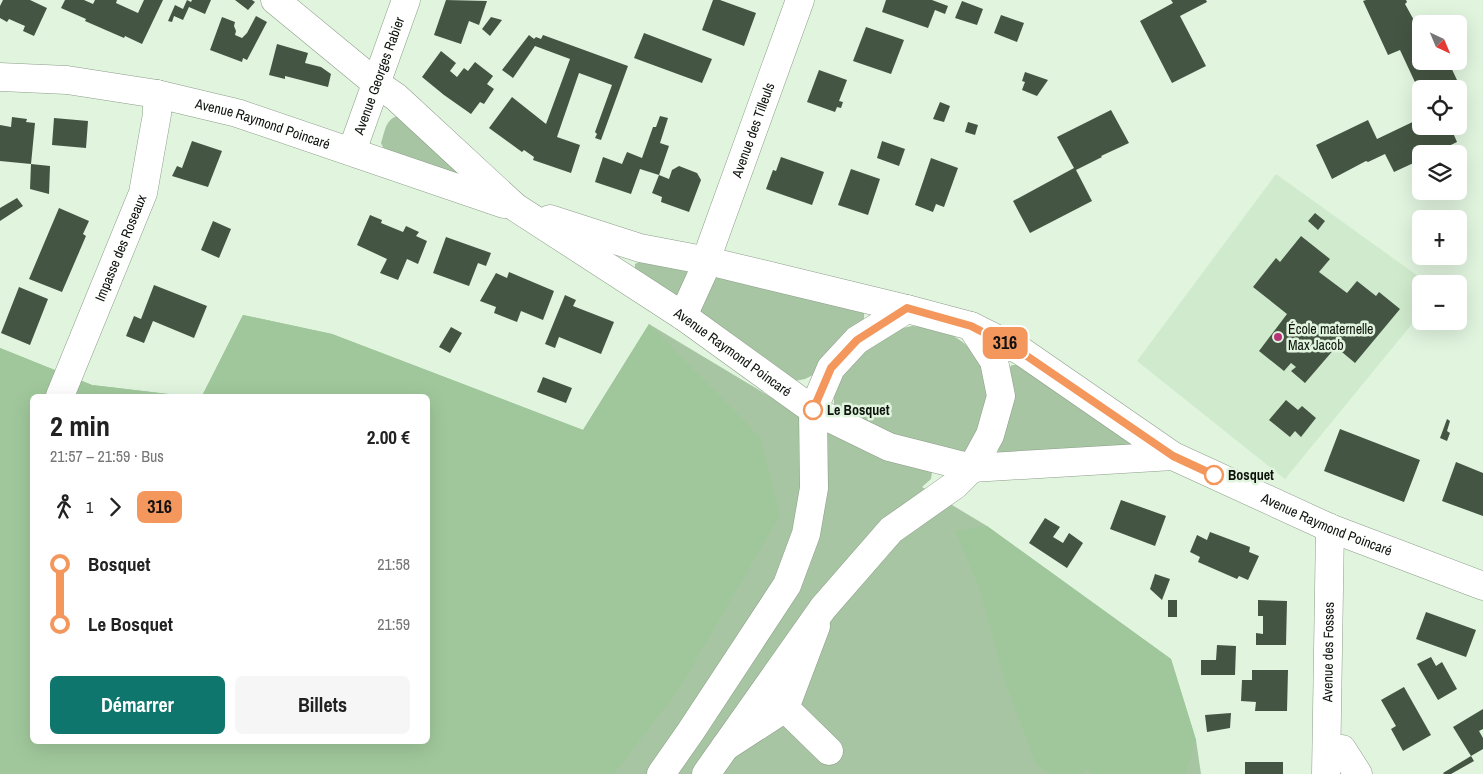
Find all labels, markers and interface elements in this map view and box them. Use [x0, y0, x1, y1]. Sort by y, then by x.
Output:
street label: Avenue Georges Rabier [349, 14, 408, 138]
north arrow [1412, 15, 1468, 70]
map controls [1412, 15, 1467, 330]
street label: Avenue des Tilleuls [727, 80, 778, 181]
button: locate [1412, 80, 1467, 135]
street label: Avenue Raymond Poincaré [193, 94, 332, 153]
button: layers [1412, 145, 1467, 200]
street label: Impasse des Roseaux [91, 192, 150, 304]
button: + [1412, 210, 1467, 265]
button: − [1412, 275, 1467, 330]
street label: Avenue Raymond Poincaré [670, 303, 795, 400]
place label: École maternelle Max Jacob [1288, 320, 1374, 354]
line badge: 316 [976, 327, 1034, 359]
text: 316 [993, 330, 1017, 355]
marker: École maternelle Max Jacob [1272, 331, 1284, 343]
marker: Le Bosquet [803, 400, 823, 420]
place label: Le Bosquet [827, 401, 890, 419]
text: 2 min [50, 407, 110, 445]
text: 2.00 € [367, 424, 410, 450]
text: 21:57 – 21:59 · Bus [50, 445, 164, 467]
marker: Bosquet [1204, 465, 1224, 485]
place label: Bosquet [1228, 466, 1274, 484]
street label: Avenue Raymond Poincaré [1258, 488, 1395, 560]
icon: walk [50, 493, 78, 521]
icon: forward [101, 493, 129, 521]
text: 316 [147, 494, 172, 519]
text: 1 [86, 496, 93, 518]
text: Bosquet [88, 551, 150, 577]
text: 21:58 [377, 553, 410, 575]
street label: Avenue des Fosses [1318, 602, 1338, 703]
text: Le Bosquet [88, 611, 173, 637]
text: 21:59 [377, 613, 410, 635]
button: Démarrer [50, 676, 225, 734]
button: Billets [235, 676, 410, 734]

